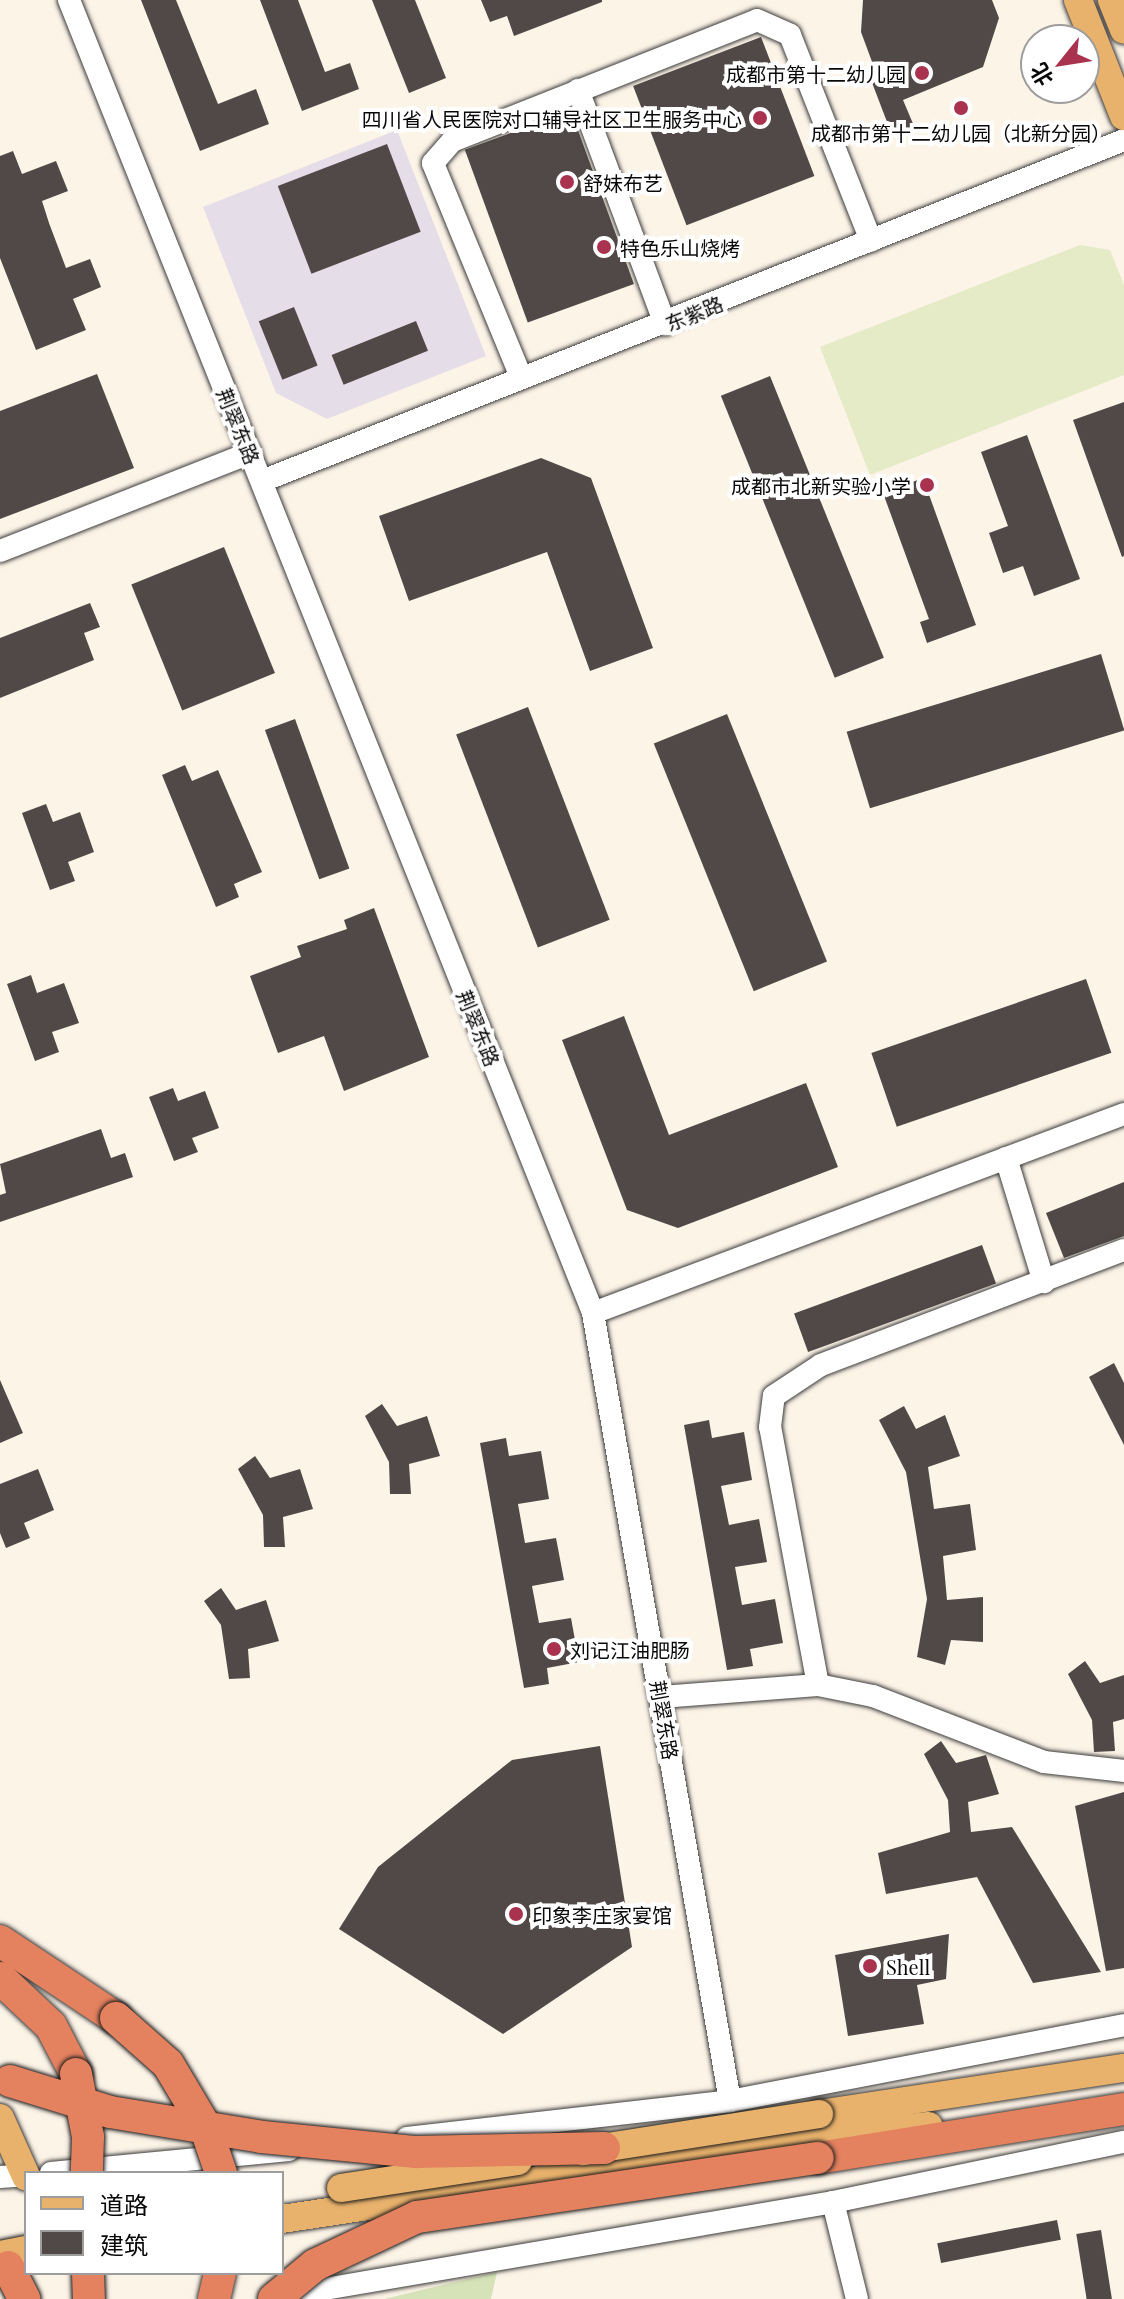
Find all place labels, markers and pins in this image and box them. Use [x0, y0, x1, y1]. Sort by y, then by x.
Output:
place label: 成都市第十二幼儿园 [726, 61, 906, 85]
marker: 成都市第十二幼儿园 [913, 64, 931, 82]
marker: 成都市第十二幼儿园（北新分园） [952, 99, 970, 117]
place label: 四川省人民医院对口辅导社区卫生服务中心 [362, 106, 742, 130]
marker: 四川省人民医院对口辅导社区卫生服务中心 [749, 107, 771, 129]
place label: 成都市第十二幼儿园（北新分园） [811, 120, 1111, 144]
place label: 舒妹布艺 [583, 170, 663, 194]
marker: 舒妹布艺 [558, 173, 576, 191]
place label: 特色乐山烧烤 [620, 235, 740, 259]
marker: 特色乐山烧烤 [595, 238, 613, 256]
place label: 成都市北新实验小学 [731, 473, 911, 497]
marker: 成都市北新实验小学 [918, 476, 936, 494]
place label: 刘记江油肥肠 [570, 1637, 690, 1661]
marker: 刘记江油肥肠 [545, 1640, 563, 1658]
place label: 印象李庄家宴馆 [532, 1902, 672, 1926]
marker: 印象李庄家宴馆 [507, 1905, 525, 1923]
place label: Shell [886, 1954, 930, 1978]
marker: Shell [861, 1957, 879, 1975]

